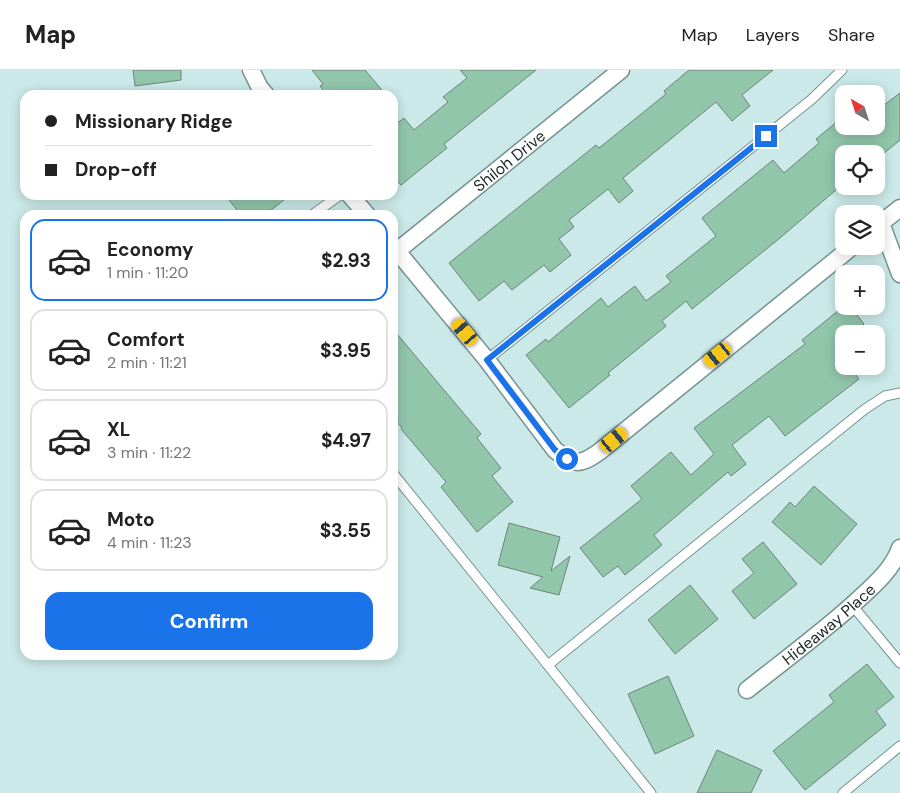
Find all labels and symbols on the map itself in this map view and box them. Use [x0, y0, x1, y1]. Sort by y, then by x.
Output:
north arrow [835, 85, 885, 135]
street label: Shiloh Drive [469, 125, 549, 196]
route end [755, 125, 777, 147]
car [449, 316, 480, 348]
car [701, 340, 734, 370]
car [597, 425, 630, 455]
route start [556, 448, 578, 470]
street label: Hideaway Place [778, 579, 880, 669]

